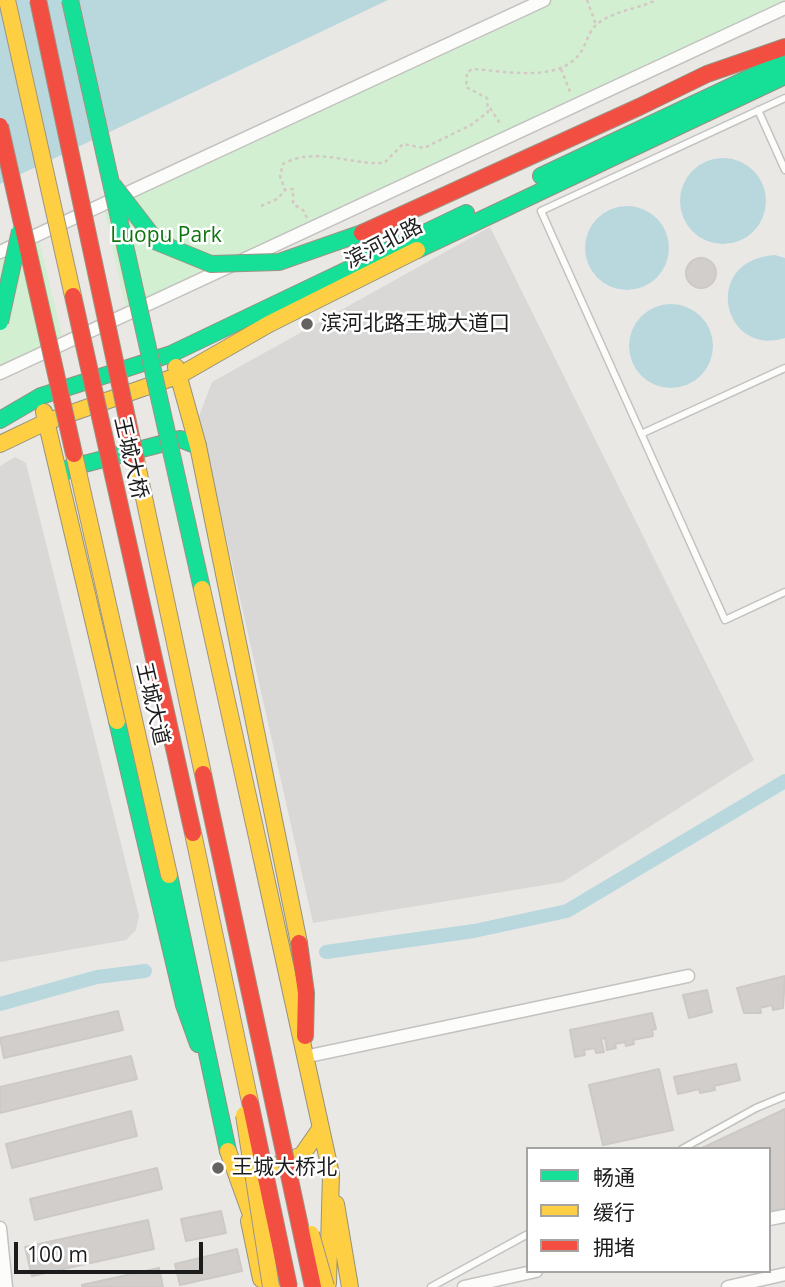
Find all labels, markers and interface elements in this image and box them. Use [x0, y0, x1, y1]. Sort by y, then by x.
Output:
street label: 滨河北路 [341, 214, 427, 274]
park label: Luopu Park [110, 223, 222, 249]
place label: 滨河北路王城大道口 [321, 311, 510, 337]
marker: 滨河北路王城大道口 [299, 316, 315, 332]
street label: 王城大桥 [108, 414, 152, 502]
street label: 王城大道 [130, 660, 174, 748]
legend [526, 1147, 771, 1273]
place label: 王城大桥北 [232, 1155, 337, 1181]
marker: 王城大桥北 [210, 1160, 226, 1176]
text: 畅通 [593, 1163, 635, 1191]
text: 缓行 [593, 1198, 635, 1226]
scale bar [18, 1228, 206, 1272]
text: 拥堵 [593, 1233, 635, 1261]
text: 100 m [27, 1240, 88, 1268]

